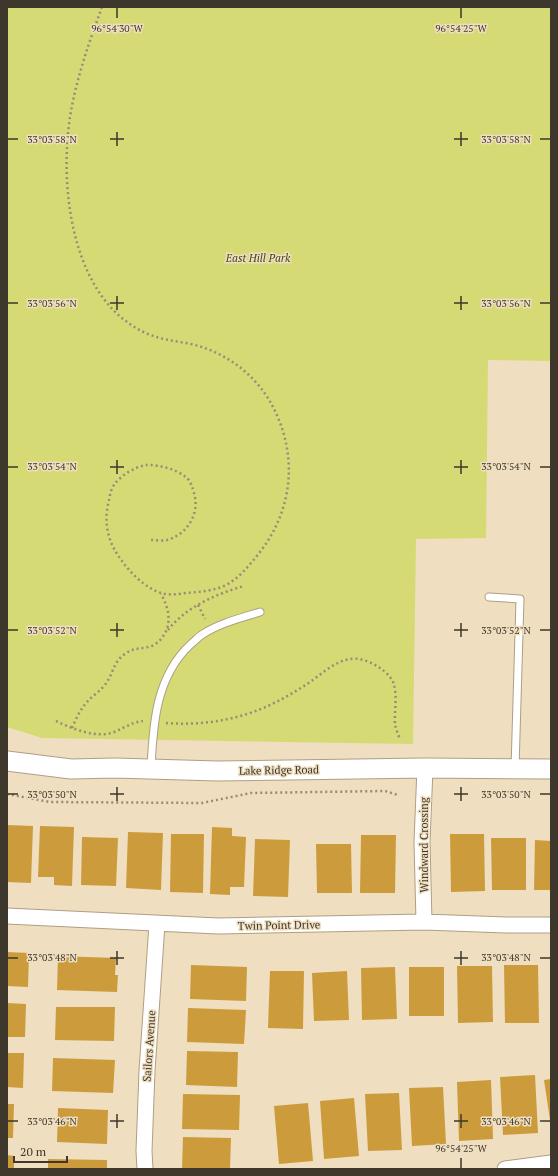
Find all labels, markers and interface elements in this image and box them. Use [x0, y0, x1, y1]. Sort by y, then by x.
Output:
text: 96°54'30"W [91, 22, 143, 35]
text: 96°54'25"W [435, 22, 487, 35]
text: 33°03'58"N [27, 133, 77, 146]
text: 33°03'58"N [481, 133, 531, 146]
park label: East Hill Park [225, 251, 291, 265]
text: 33°03'56"N [27, 297, 77, 310]
text: 33°03'56"N [481, 297, 531, 310]
text: 33°03'54"N [27, 460, 77, 473]
text: 33°03'54"N [481, 460, 531, 473]
text: 33°03'52"N [27, 624, 77, 637]
text: 33°03'52"N [481, 624, 531, 637]
street label: Lake Ridge Road [239, 762, 319, 778]
text: 33°03'50"N [27, 788, 77, 801]
text: 33°03'50"N [481, 788, 531, 801]
street label: Windward Crossing [417, 797, 431, 893]
street label: Twin Point Drive [238, 917, 321, 933]
text: 33°03'48"N [27, 951, 77, 964]
text: 33°03'48"N [481, 951, 531, 964]
street label: Sailors Avenue [140, 1009, 159, 1082]
text: 33°03'46"N [27, 1115, 77, 1128]
text: 33°03'46"N [481, 1115, 531, 1128]
scale bar [14, 1138, 67, 1164]
text: 96°54'25"W [435, 1142, 487, 1155]
text: 20 m [20, 1144, 47, 1159]

